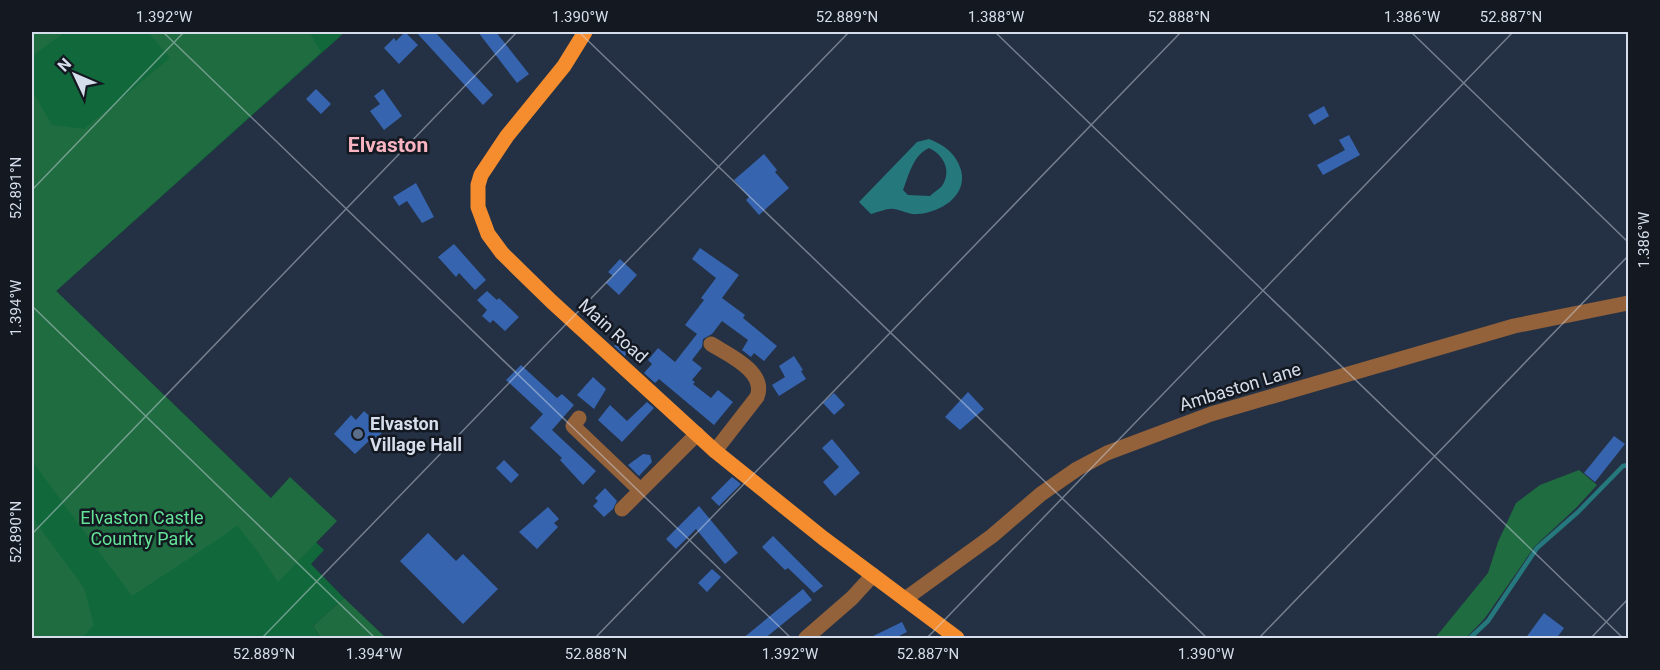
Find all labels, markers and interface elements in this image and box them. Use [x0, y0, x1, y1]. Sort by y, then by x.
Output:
text: 1.392°W [136, 8, 192, 26]
text: 1.390°W [552, 8, 608, 26]
text: 52.889°N [816, 8, 878, 26]
text: 1.388°W [968, 8, 1024, 26]
text: 52.888°N [1148, 8, 1210, 26]
text: 1.386°W [1384, 8, 1440, 26]
text: 52.887°N [1480, 8, 1542, 26]
north arrow [45, 45, 105, 105]
text: N [54, 54, 75, 76]
district label: Elvaston [348, 133, 428, 157]
text: 52.891°N [7, 157, 25, 219]
text: 1.386°W [1635, 212, 1653, 268]
text: 1.394°W [7, 280, 25, 336]
street label: Main Road [575, 294, 652, 367]
street label: Ambaston Lane [1176, 358, 1303, 415]
place label: Elvaston Village Hall [370, 413, 462, 455]
marker: Elvaston Village Hall [351, 427, 365, 441]
text: 52.890°N [7, 501, 25, 563]
park label: Elvaston Castle Country Park [80, 507, 204, 549]
text: 52.889°N [233, 645, 295, 663]
text: 1.394°W [346, 645, 402, 663]
text: 52.888°N [565, 645, 627, 663]
text: 1.392°W [762, 645, 818, 663]
text: 52.887°N [897, 645, 959, 663]
text: 1.390°W [1178, 645, 1234, 663]

